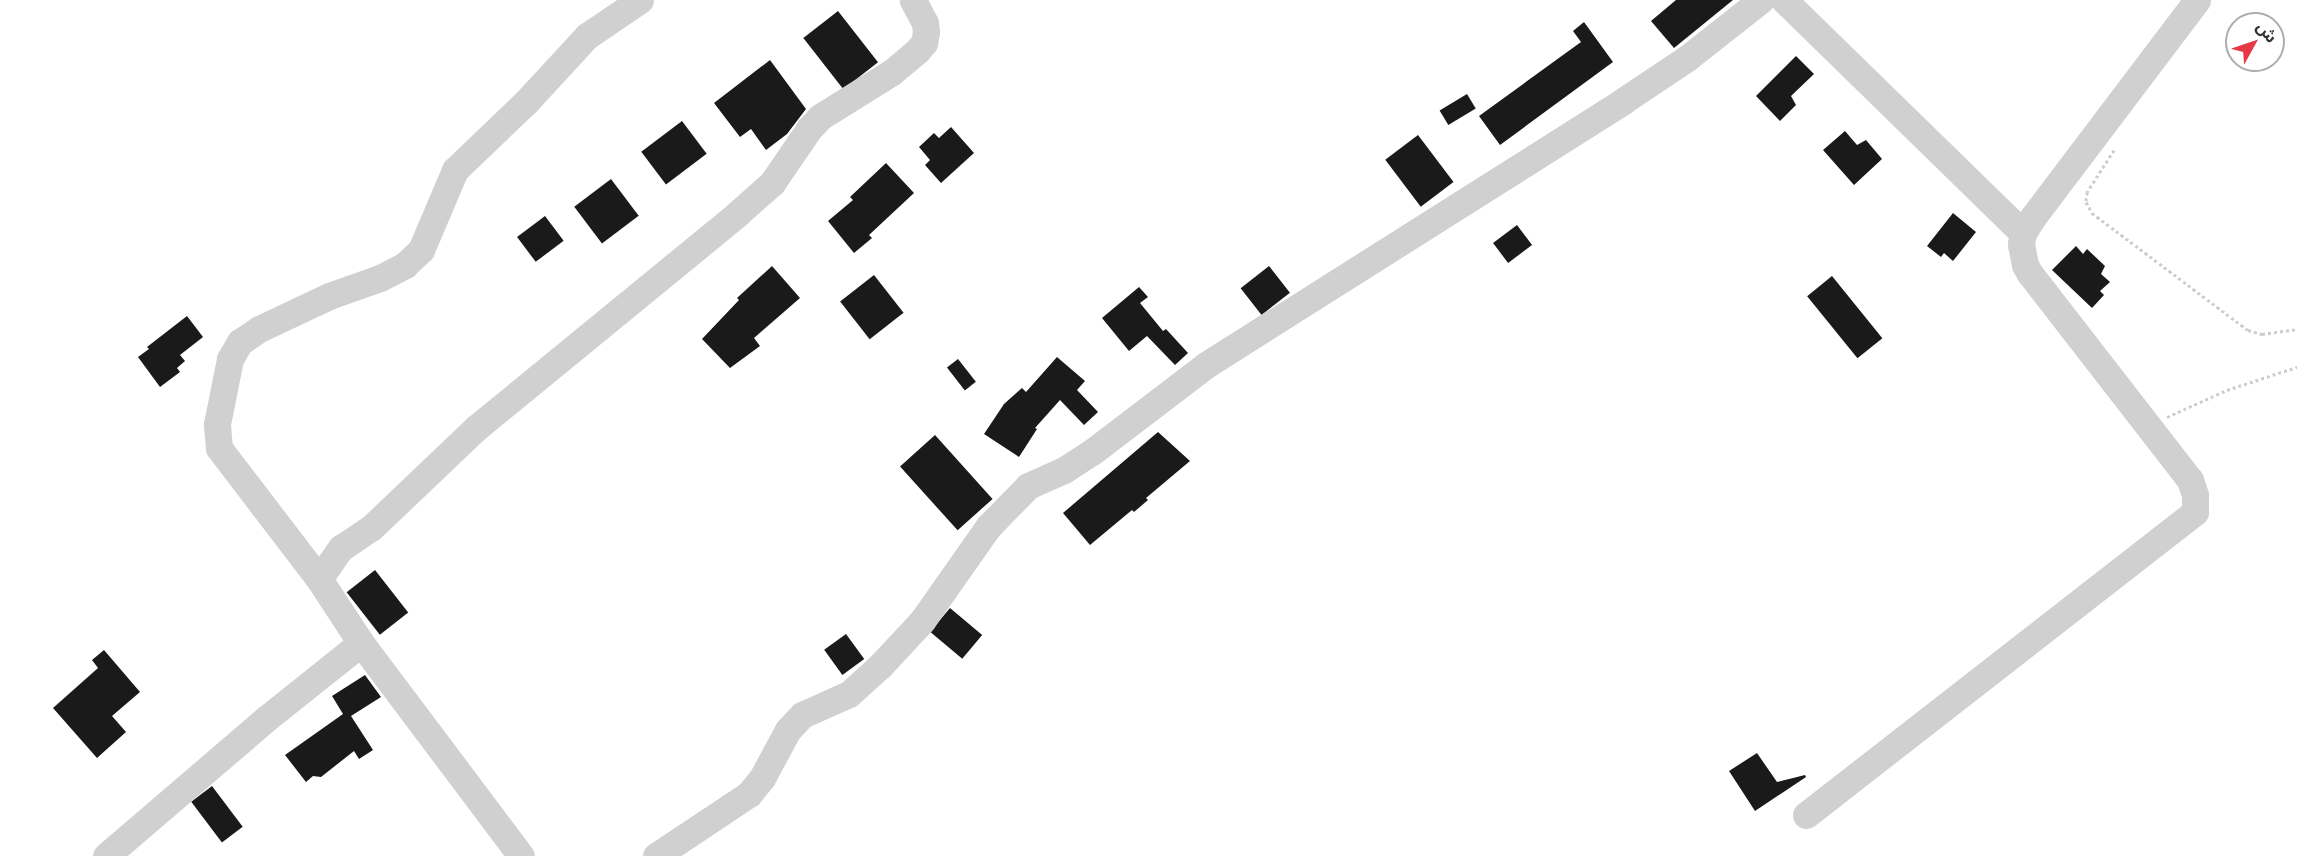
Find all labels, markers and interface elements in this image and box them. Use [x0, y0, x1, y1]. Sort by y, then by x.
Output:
north arrow [2225, 12, 2285, 72]
text: ش [2253, 17, 2282, 46]

